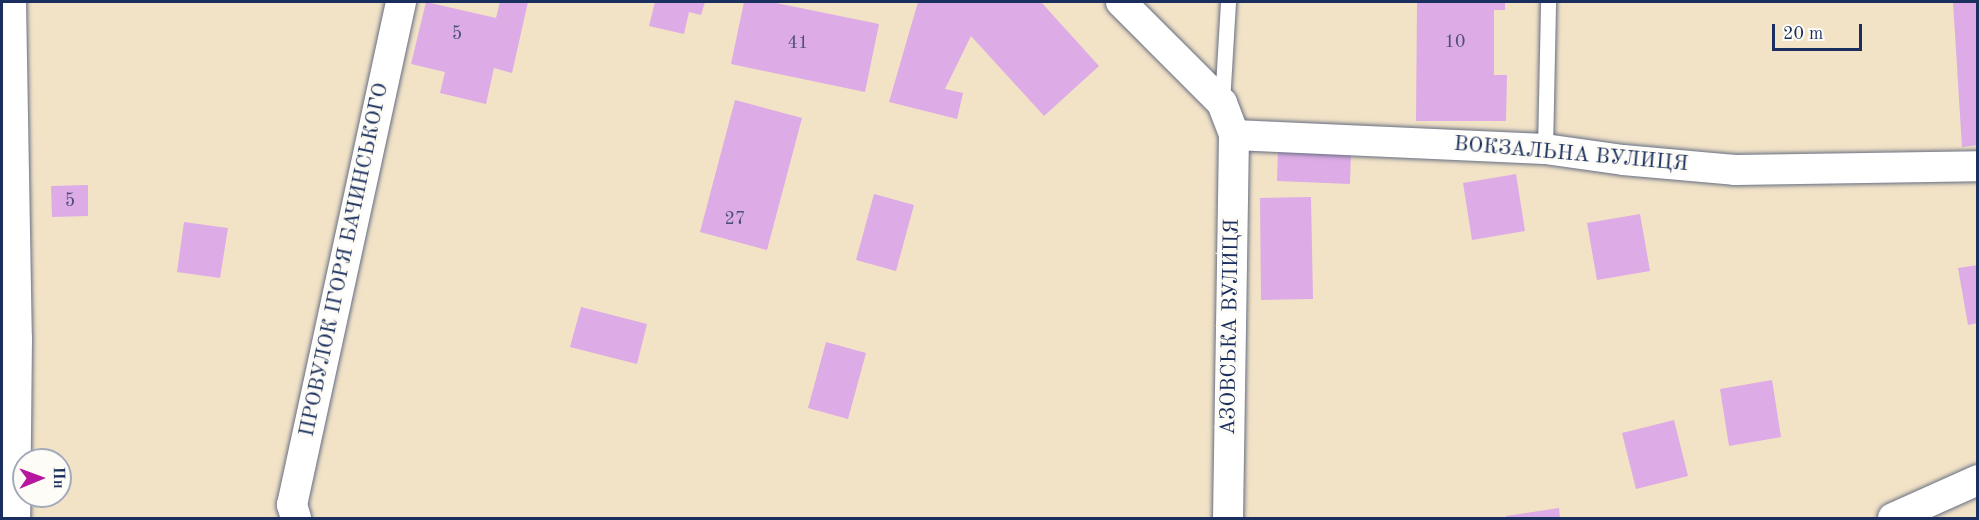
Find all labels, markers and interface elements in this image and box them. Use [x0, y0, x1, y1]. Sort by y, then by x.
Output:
scale bar [1775, 12, 1865, 50]
house number: 5 [452, 23, 462, 45]
text: 20 m [1783, 25, 1823, 43]
house number: 10 [1445, 31, 1465, 53]
house number: 41 [788, 32, 808, 54]
street label: ПРОВУЛОК ІГОРЯ БАЧИНСЬКОГО [295, 81, 395, 439]
street label: ВОКЗАЛЬНА ВУЛИЦЯ [1453, 132, 1689, 178]
house number: 5 [65, 190, 75, 212]
house number: 27 [725, 208, 745, 230]
street label: АЗОВСЬКА ВУЛИЦЯ [1217, 219, 1245, 435]
north arrow [12, 448, 72, 508]
text: Пн [50, 467, 66, 489]

